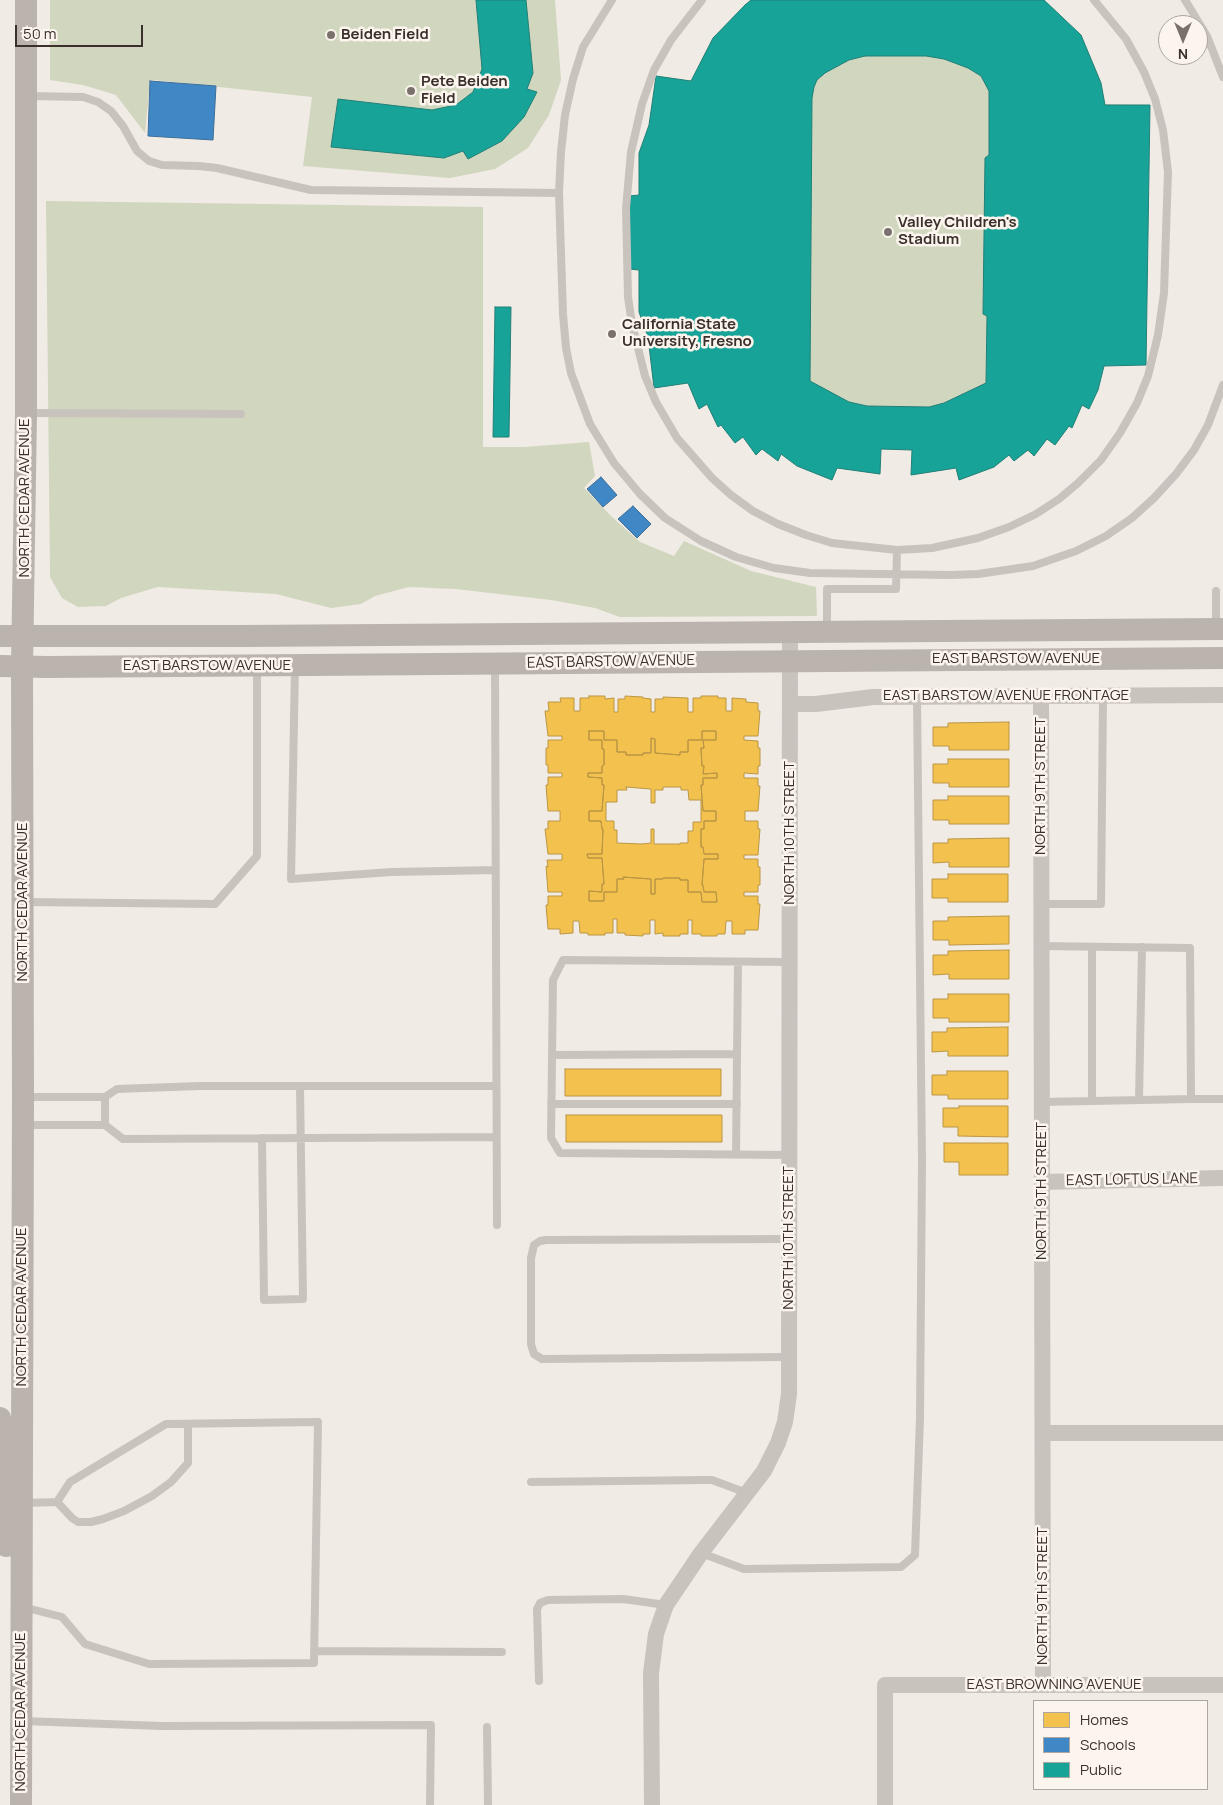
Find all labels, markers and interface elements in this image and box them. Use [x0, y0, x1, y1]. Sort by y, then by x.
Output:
scale bar [18, 15, 145, 47]
north arrow [1158, 15, 1208, 65]
text: 50 m [23, 23, 57, 44]
place label: Beiden Field [341, 26, 429, 44]
marker: Beiden Field [325, 29, 337, 41]
text: N [1178, 45, 1188, 64]
place label: Pete Beiden Field [421, 73, 508, 108]
marker: Pete Beiden Field [405, 85, 417, 97]
place label: Valley Children's Stadium [898, 214, 1017, 249]
marker: Valley Children's Stadium [882, 226, 894, 238]
place label: California State University, Fresno [622, 316, 752, 351]
marker: California State University, Fresno [606, 328, 618, 340]
street label: NORTH CEDAR AVENUE [16, 418, 34, 578]
street label: EAST BARSTOW AVENUE [932, 650, 1100, 668]
street label: EAST BARSTOW AVENUE [527, 652, 695, 672]
street label: EAST BARSTOW AVENUE [123, 657, 291, 675]
street label: EAST BARSTOW AVENUE FRONTAGE [883, 687, 1129, 705]
street label: NORTH 9TH STREET [1032, 717, 1050, 855]
street label: NORTH 10TH STREET [781, 761, 799, 905]
street label: NORTH CEDAR AVENUE [14, 822, 32, 982]
street label: NORTH 9TH STREET [1033, 1122, 1051, 1260]
street label: NORTH 10TH STREET [780, 1166, 798, 1310]
street label: EAST LOFTUS LANE [1066, 1170, 1198, 1190]
street label: NORTH CEDAR AVENUE [13, 1227, 31, 1387]
street label: NORTH 9TH STREET [1034, 1527, 1052, 1665]
street label: NORTH CEDAR AVENUE [12, 1632, 30, 1792]
street label: EAST BROWNING AVENUE [966, 1676, 1142, 1694]
legend [1033, 1700, 1208, 1790]
text: Homes [1080, 1709, 1128, 1730]
text: Schools [1080, 1734, 1136, 1755]
text: Public [1080, 1759, 1122, 1780]

